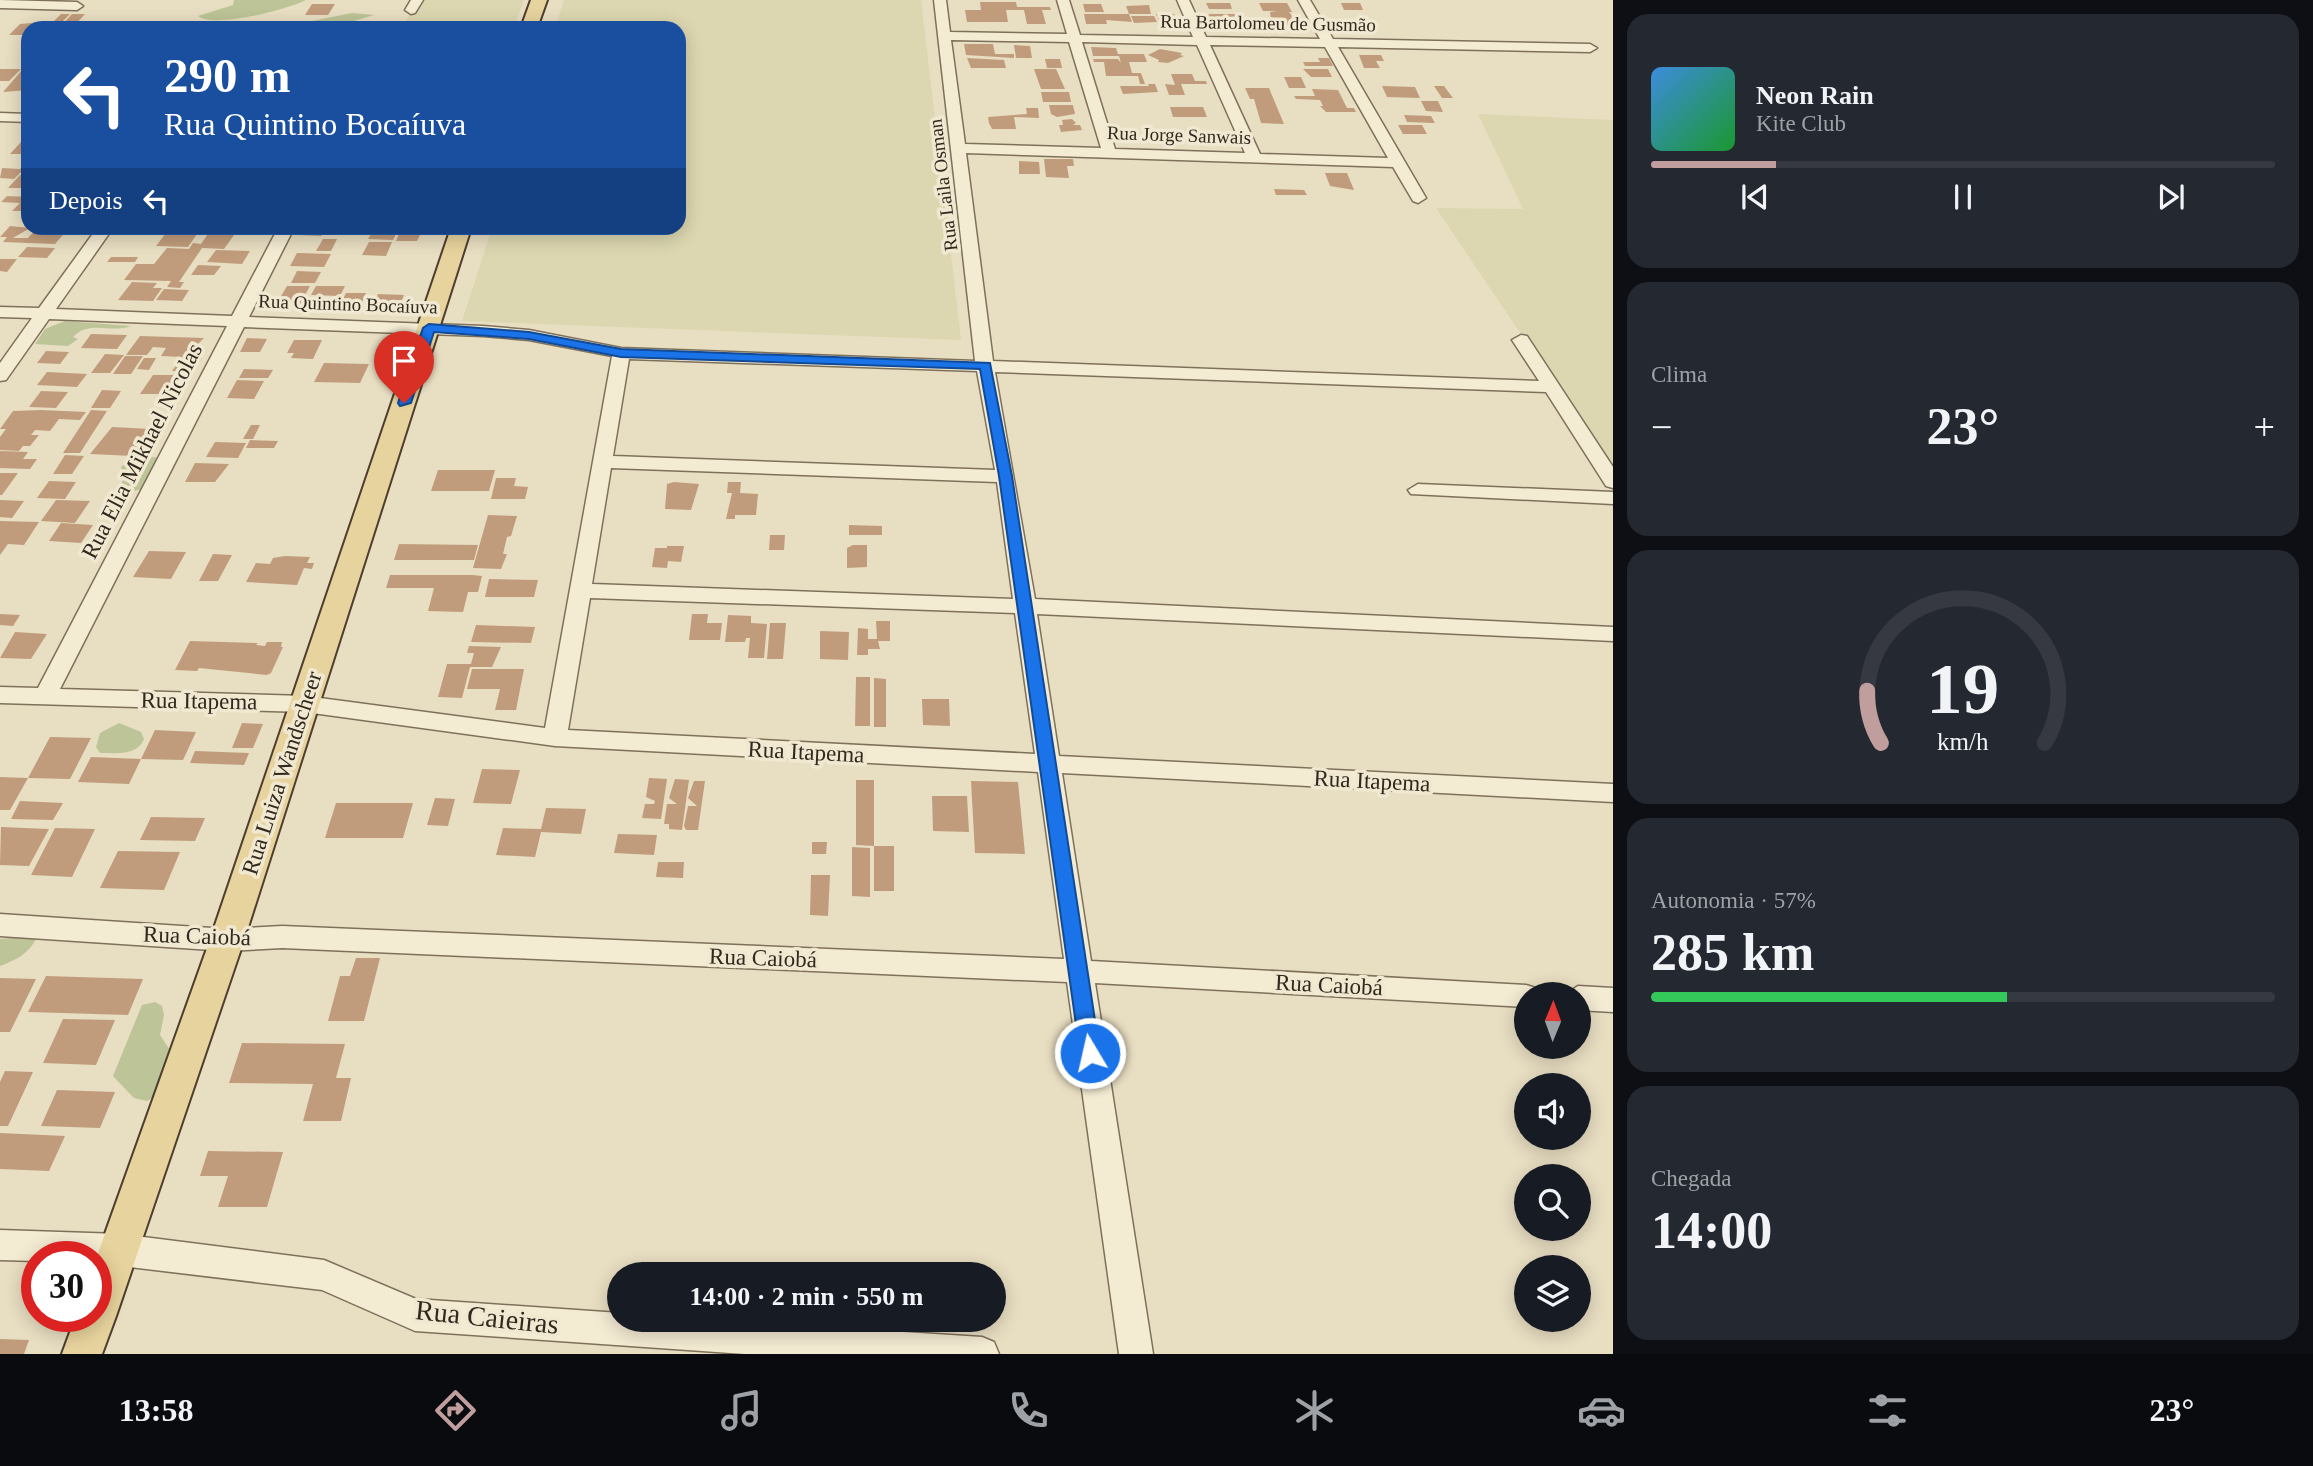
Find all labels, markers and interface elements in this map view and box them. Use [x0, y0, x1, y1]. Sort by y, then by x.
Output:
street label: Rua Bartolomeu de Gusmão [1160, 11, 1376, 35]
text: 290 m [164, 48, 291, 103]
icon: left [49, 49, 140, 140]
text: Neon Rain [1756, 81, 1874, 110]
text: Rua Quintino Bocaíuva [164, 106, 466, 142]
text: Kite Club [1756, 111, 1846, 136]
street label: Rua Laila Osman [924, 117, 962, 252]
street label: Rua Jorge Sanwais [1107, 122, 1251, 148]
icon: previous [1736, 178, 1774, 216]
icon: pause [1944, 178, 1982, 216]
icon: next [2152, 178, 2190, 216]
icon: left [137, 182, 175, 220]
text: Depois [49, 186, 123, 215]
street label: Rua Quintino Bocaíuva [258, 290, 439, 318]
pin [374, 331, 434, 403]
street label: Rua Elia Mikhael Nicolas [77, 339, 207, 563]
icon: arrive [385, 342, 423, 380]
text: Clima [1651, 362, 1707, 387]
text: 23° [1927, 398, 1999, 455]
text: − [1651, 406, 1672, 448]
text: + [2254, 406, 2275, 448]
text: 19 [1927, 648, 1999, 729]
street label: Rua Luiza Wandscheer [237, 668, 327, 878]
street label: Rua Itapema [140, 687, 258, 715]
text: km/h [1937, 728, 1989, 755]
street label: Rua Itapema [747, 736, 865, 768]
street label: Rua Itapema [1313, 765, 1431, 797]
text: Autonomia · 57% [1651, 888, 1816, 913]
street label: Rua Caiobá [143, 922, 251, 950]
text: 285 km [1651, 924, 1814, 981]
street label: Rua Caiobá [709, 944, 817, 972]
street label: Rua Caiobá [1274, 970, 1384, 1000]
north arrow [1514, 982, 1591, 1059]
map controls [1514, 982, 1591, 1332]
position arrow [1053, 1016, 1127, 1090]
button: sound [1514, 1073, 1591, 1150]
button: search [1514, 1164, 1591, 1241]
text: Chegada [1651, 1166, 1731, 1191]
text: 14:00 [1651, 1202, 1772, 1259]
speed limit sign: 30 [21, 1241, 112, 1332]
button: layers [1514, 1255, 1591, 1332]
text: 14:00 · 2 min · 550 m [690, 1282, 924, 1311]
street label: Rua Caieiras [414, 1294, 560, 1340]
icon: directions [431, 1386, 480, 1435]
icon: music [717, 1386, 766, 1435]
icon: phone [1004, 1386, 1053, 1435]
icon: climate [1290, 1386, 1339, 1435]
icon: car [1577, 1386, 1626, 1435]
icon: filters [1863, 1386, 1912, 1435]
text: 13:58 [119, 1392, 193, 1428]
text: 23° [2149, 1392, 2194, 1428]

